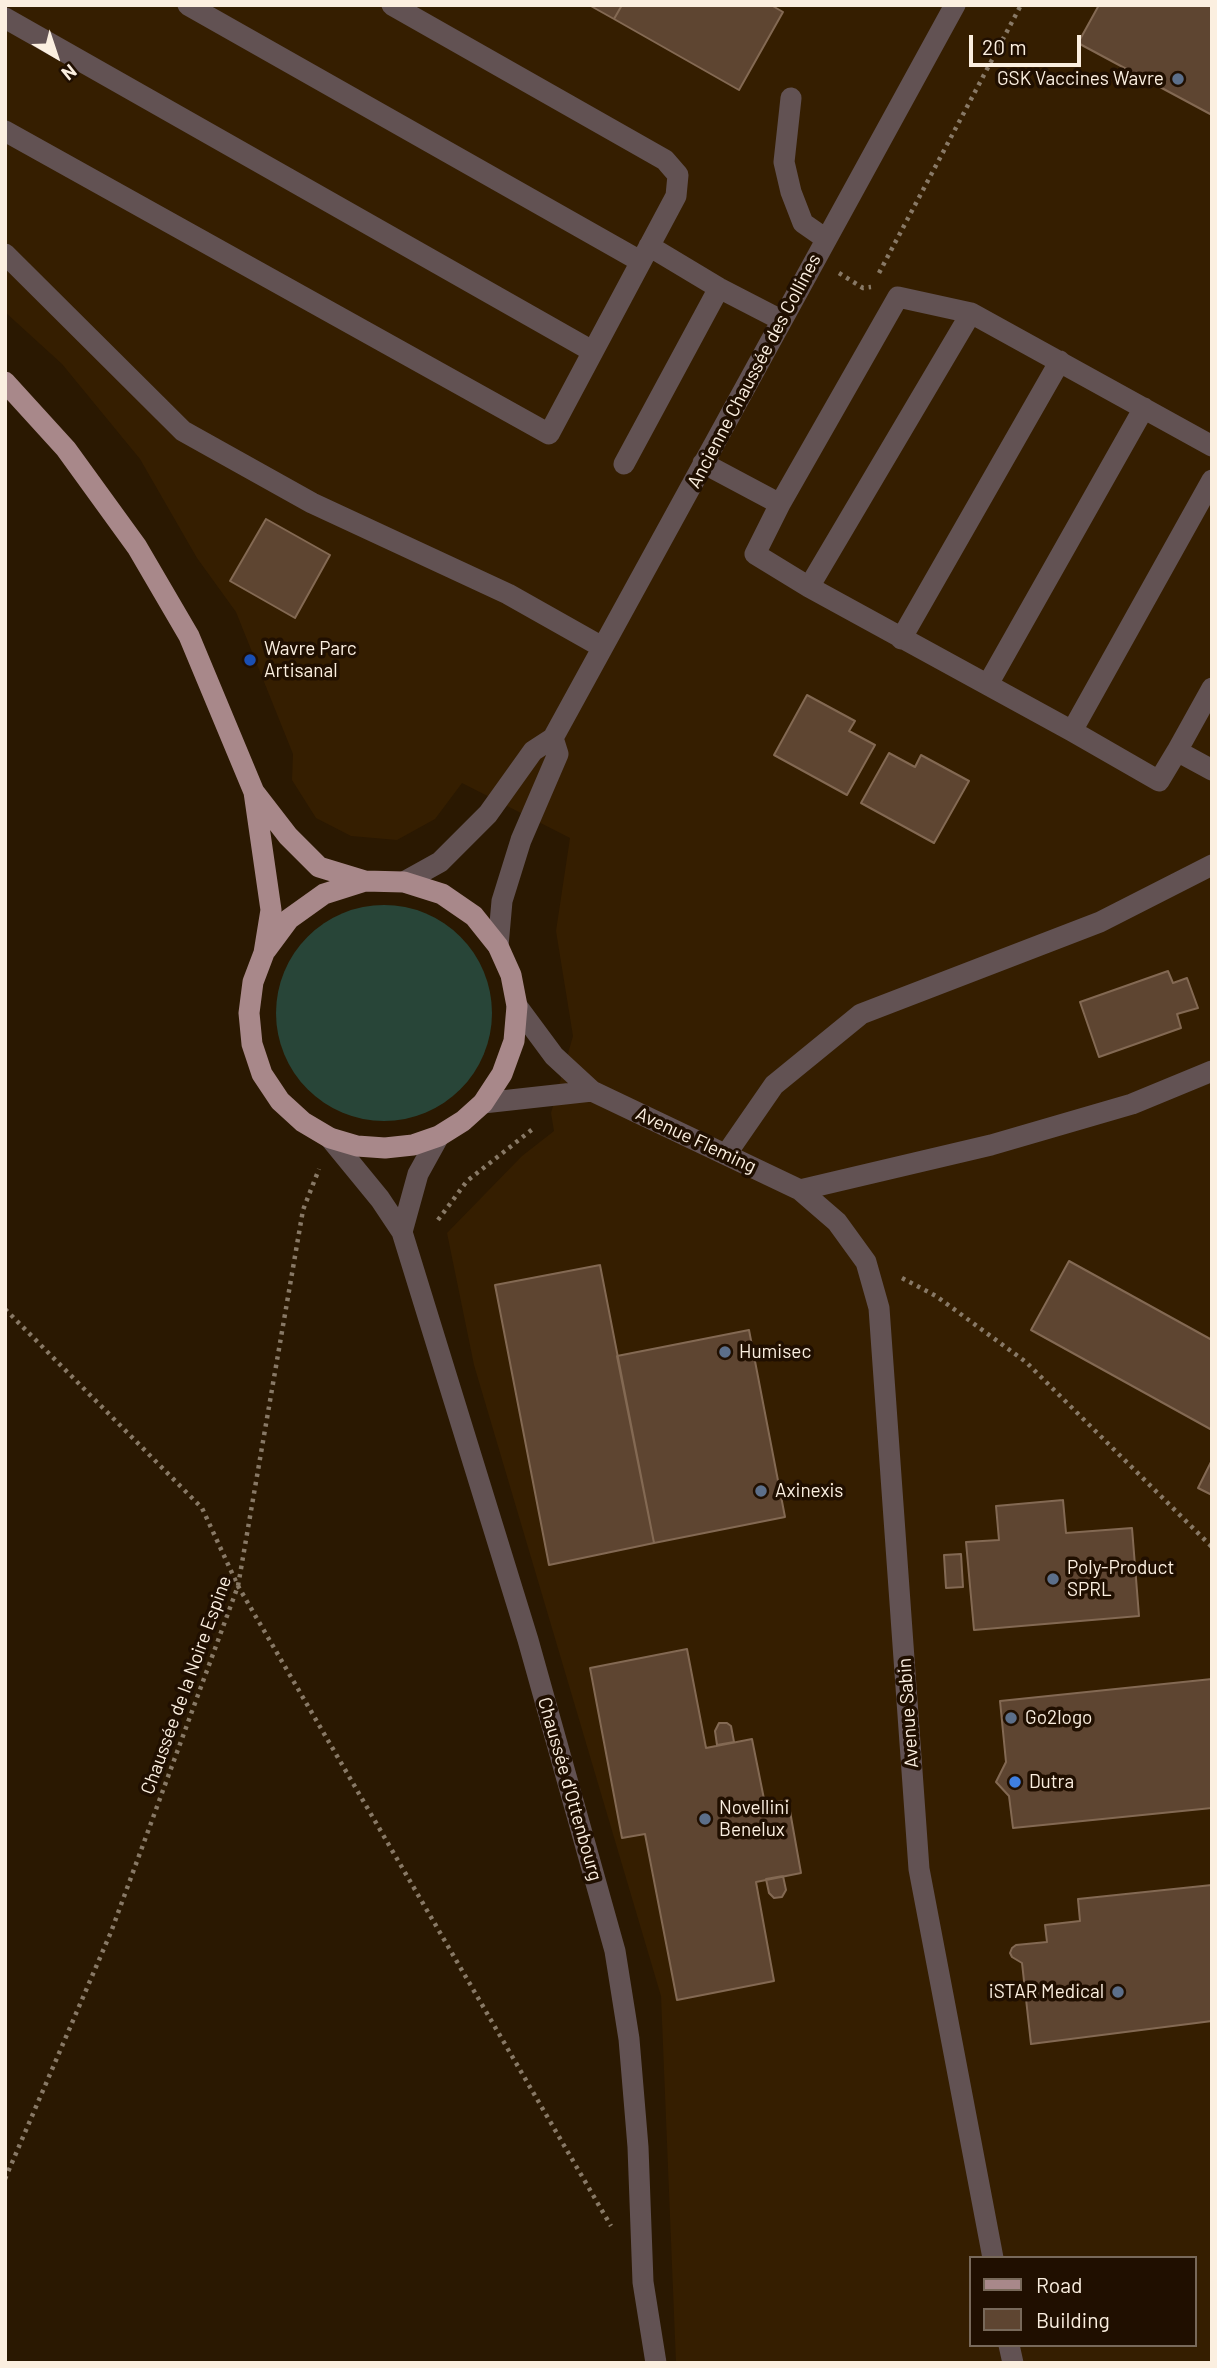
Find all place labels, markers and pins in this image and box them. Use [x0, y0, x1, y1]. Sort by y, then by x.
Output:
place label: GSK Vaccines Wavre [997, 68, 1164, 90]
marker: GSK Vaccines Wavre [1170, 71, 1186, 87]
place label: Wavre Parc Artisanal [264, 638, 357, 682]
marker: Wavre Parc Artisanal [242, 652, 258, 668]
place label: Humisec [739, 1341, 811, 1363]
marker: Humisec [717, 1344, 733, 1360]
place label: Axinexis [775, 1480, 843, 1502]
marker: Axinexis [753, 1483, 769, 1499]
place label: Poly-Product SPRL [1067, 1557, 1174, 1601]
marker: Poly-Product SPRL [1045, 1571, 1061, 1587]
place label: Go2logo [1025, 1707, 1092, 1729]
marker: Go2logo [1003, 1710, 1019, 1726]
place label: Dutra [1029, 1771, 1074, 1793]
marker: Dutra [1007, 1774, 1023, 1790]
place label: Novellini Benelux [719, 1797, 789, 1841]
marker: Novellini Benelux [697, 1811, 713, 1827]
place label: iSTAR Medical [989, 1981, 1104, 2003]
marker: iSTAR Medical [1110, 1984, 1126, 2000]

